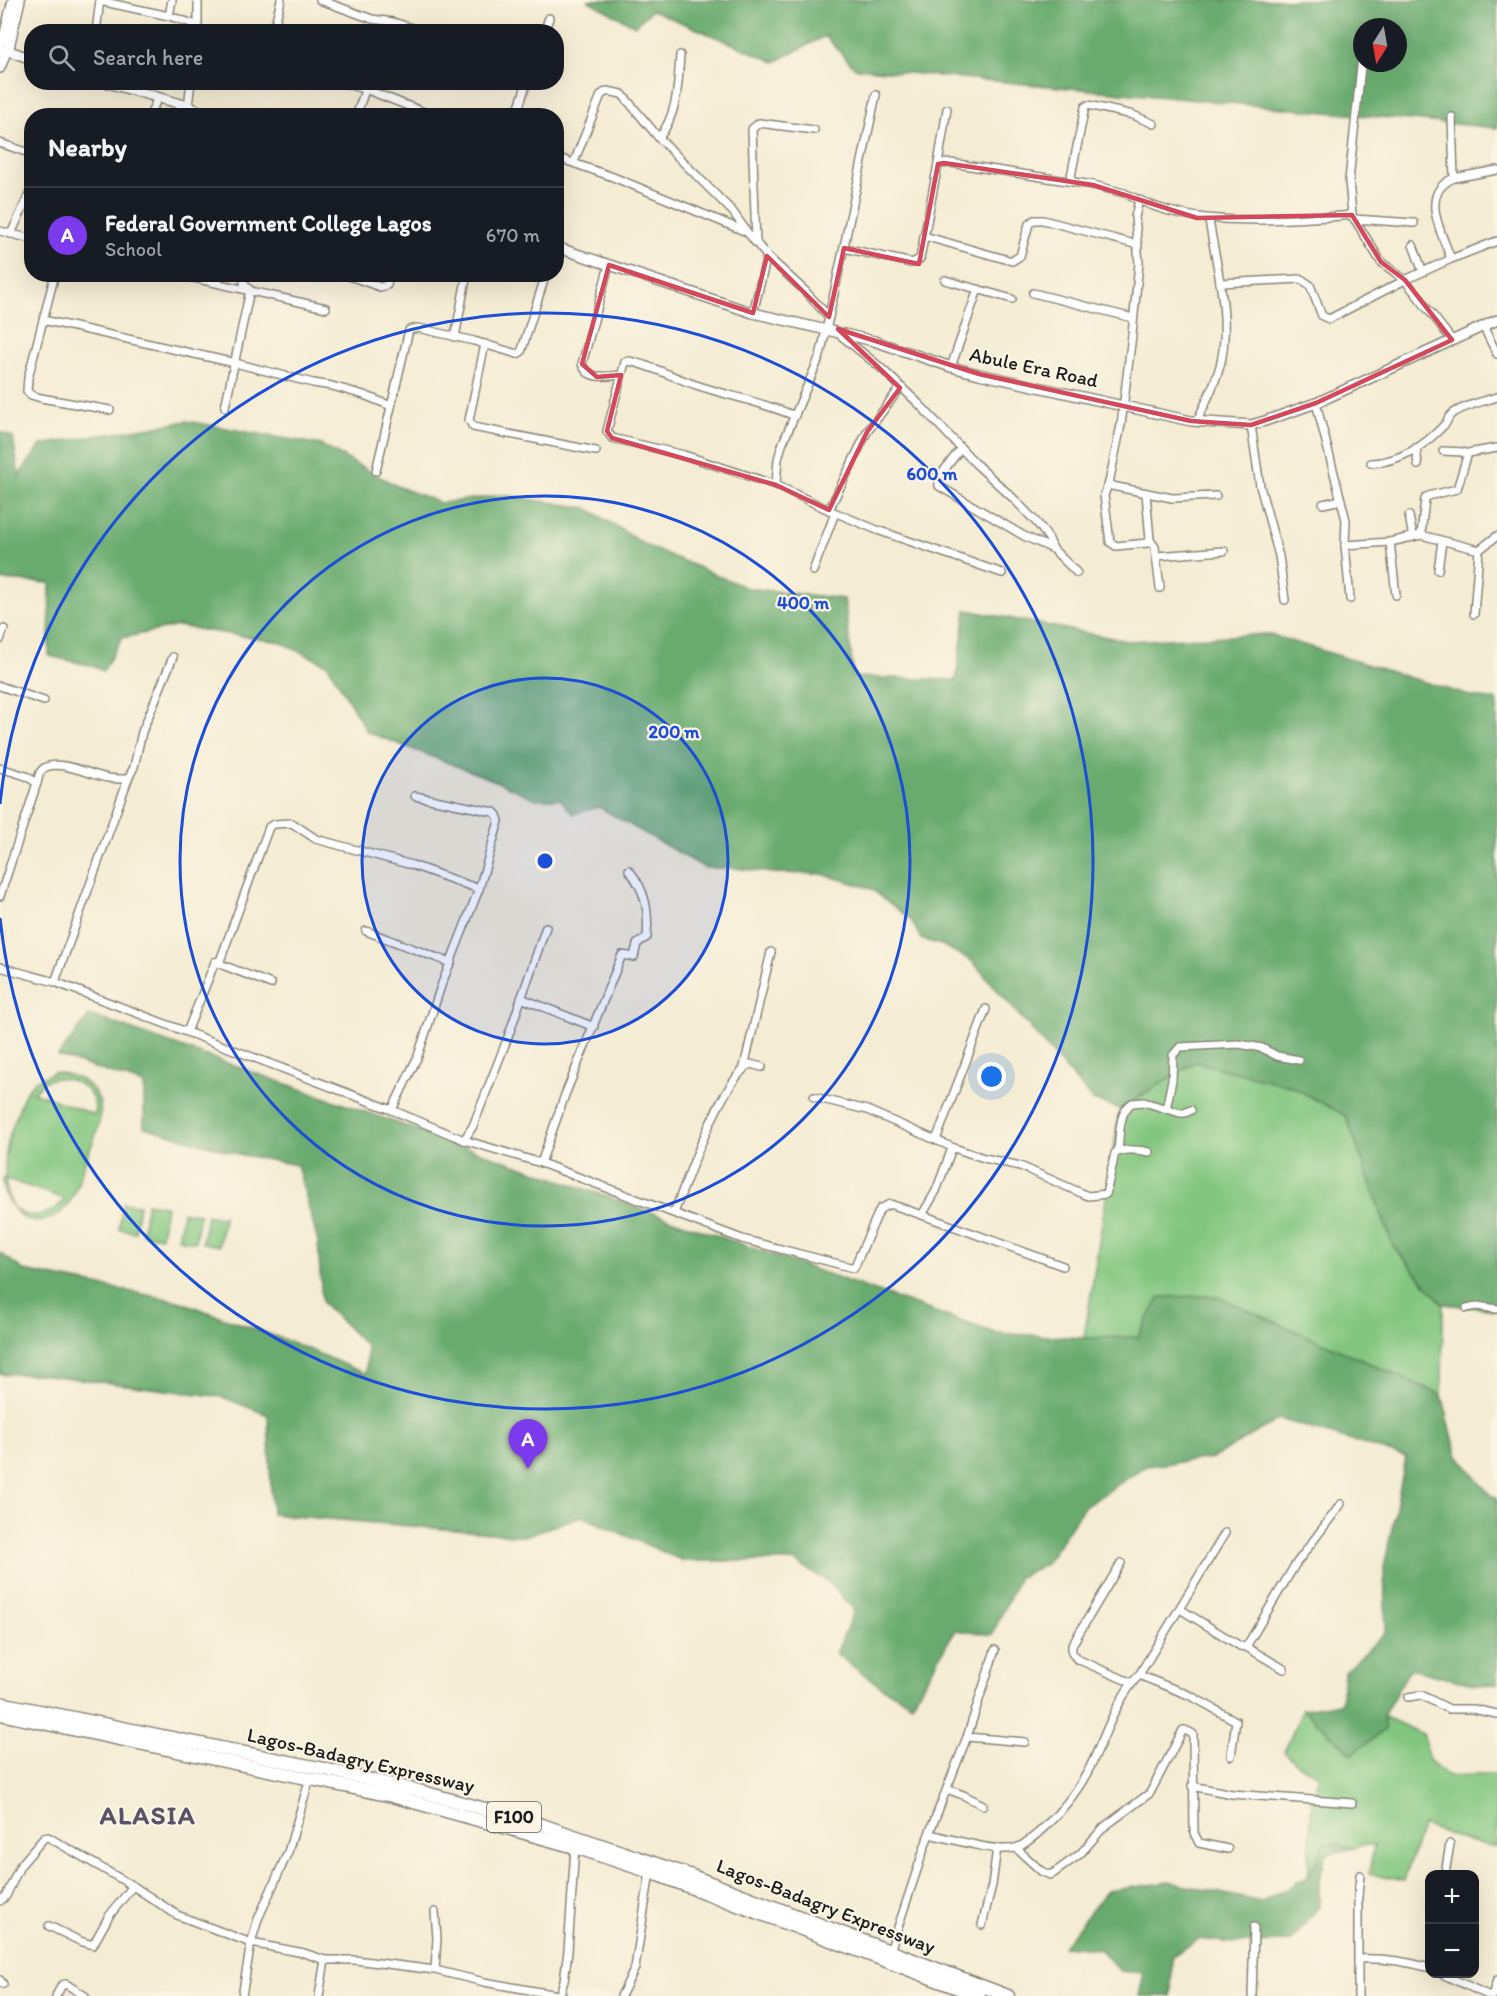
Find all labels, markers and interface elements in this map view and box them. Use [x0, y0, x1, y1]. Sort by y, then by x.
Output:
north arrow [1353, 18, 1407, 72]
search box [24, 24, 564, 90]
icon: search [45, 41, 78, 74]
text: Search here [93, 44, 203, 71]
text: Nearby [48, 131, 127, 163]
text: Federal Government College Lagos [105, 210, 431, 237]
text: A [61, 223, 74, 247]
text: 670 m [486, 223, 540, 247]
text: School [105, 237, 162, 261]
street label: Abule Era Road [967, 342, 1101, 392]
text: 600 m [907, 463, 958, 485]
text: 400 m [777, 592, 830, 614]
text: 200 m [649, 721, 700, 743]
centre of rings [535, 851, 555, 871]
your location [977, 1062, 1006, 1091]
pin: A [508, 1420, 548, 1469]
street label: Lagos-Badagry Expressway [245, 1722, 478, 1798]
district label: ALASIA [99, 1799, 196, 1831]
road number: F100 [487, 1802, 541, 1832]
street label: Lagos-Badagry Expressway [713, 1853, 939, 1959]
map controls [1425, 1870, 1479, 1978]
button: + [1425, 1870, 1479, 1924]
button: − [1425, 1924, 1479, 1978]

